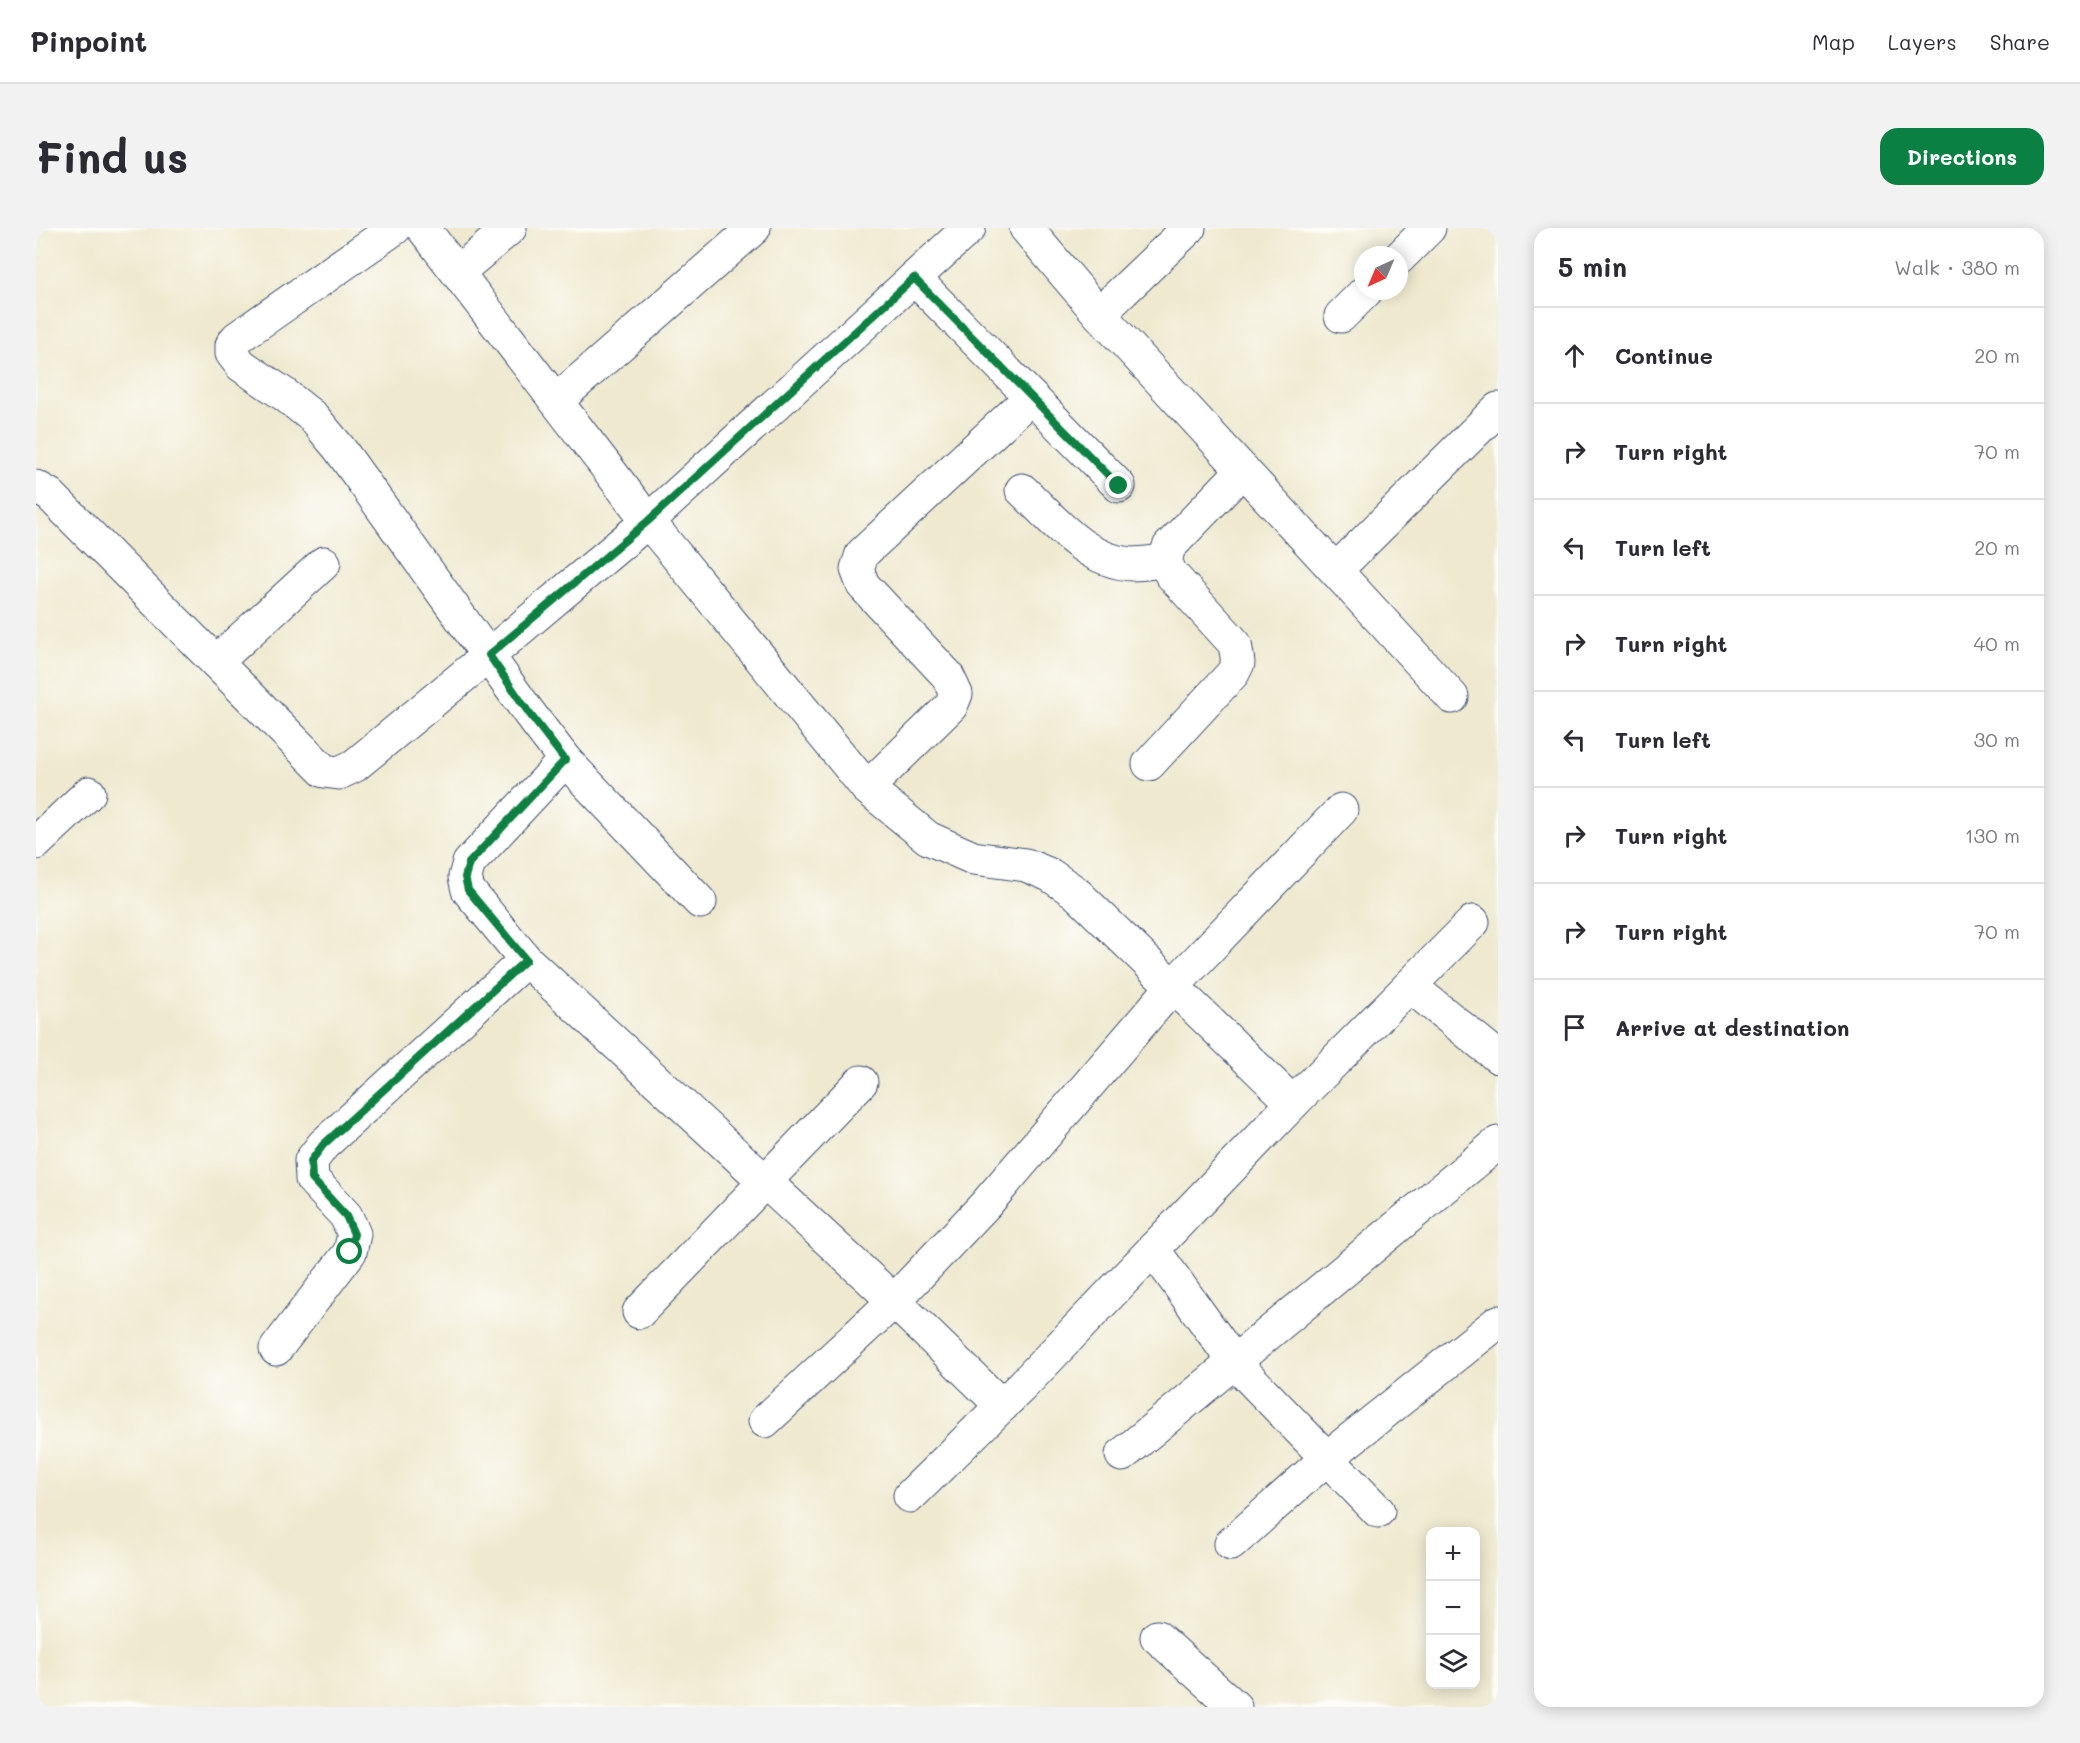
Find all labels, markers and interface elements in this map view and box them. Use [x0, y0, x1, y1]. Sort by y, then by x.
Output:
text: Pinpoint [30, 23, 147, 59]
text: Map [1812, 28, 1855, 55]
text: Layers [1888, 28, 1957, 55]
text: Share [1990, 28, 2050, 55]
button: Directions [1880, 128, 2044, 185]
text: Find us [36, 129, 188, 184]
north arrow [1354, 246, 1408, 300]
text: 5 min [1558, 250, 1627, 284]
text: Walk · 380 m [1894, 254, 2020, 280]
icon: ahead [1558, 339, 1591, 372]
text: Continue [1615, 341, 1713, 370]
text: 20 m [1974, 342, 2020, 368]
icon: right [1558, 435, 1591, 468]
text: Turn right [1615, 437, 1727, 466]
text: 70 m [1974, 438, 2020, 464]
route end [1105, 472, 1131, 498]
icon: left [1558, 531, 1591, 564]
text: Turn left [1615, 533, 1711, 562]
text: 20 m [1974, 534, 2020, 560]
icon: right [1558, 627, 1591, 660]
text: Turn right [1615, 629, 1727, 658]
text: 40 m [1974, 630, 2020, 656]
icon: left [1558, 723, 1591, 756]
text: Turn left [1615, 725, 1711, 754]
text: 30 m [1974, 726, 2020, 752]
icon: right [1558, 819, 1591, 852]
text: Turn right [1615, 821, 1727, 850]
text: 130 m [1965, 822, 2020, 848]
icon: right [1558, 915, 1591, 948]
text: Turn right [1615, 917, 1727, 946]
text: 70 m [1974, 918, 2020, 944]
icon: arrive [1558, 1011, 1591, 1044]
text: Arrive at destination [1615, 1013, 1850, 1042]
route start [336, 1238, 362, 1264]
map controls [1426, 1527, 1480, 1689]
button: + [1426, 1527, 1480, 1581]
button: − [1426, 1581, 1480, 1635]
button: layers [1426, 1635, 1480, 1689]

